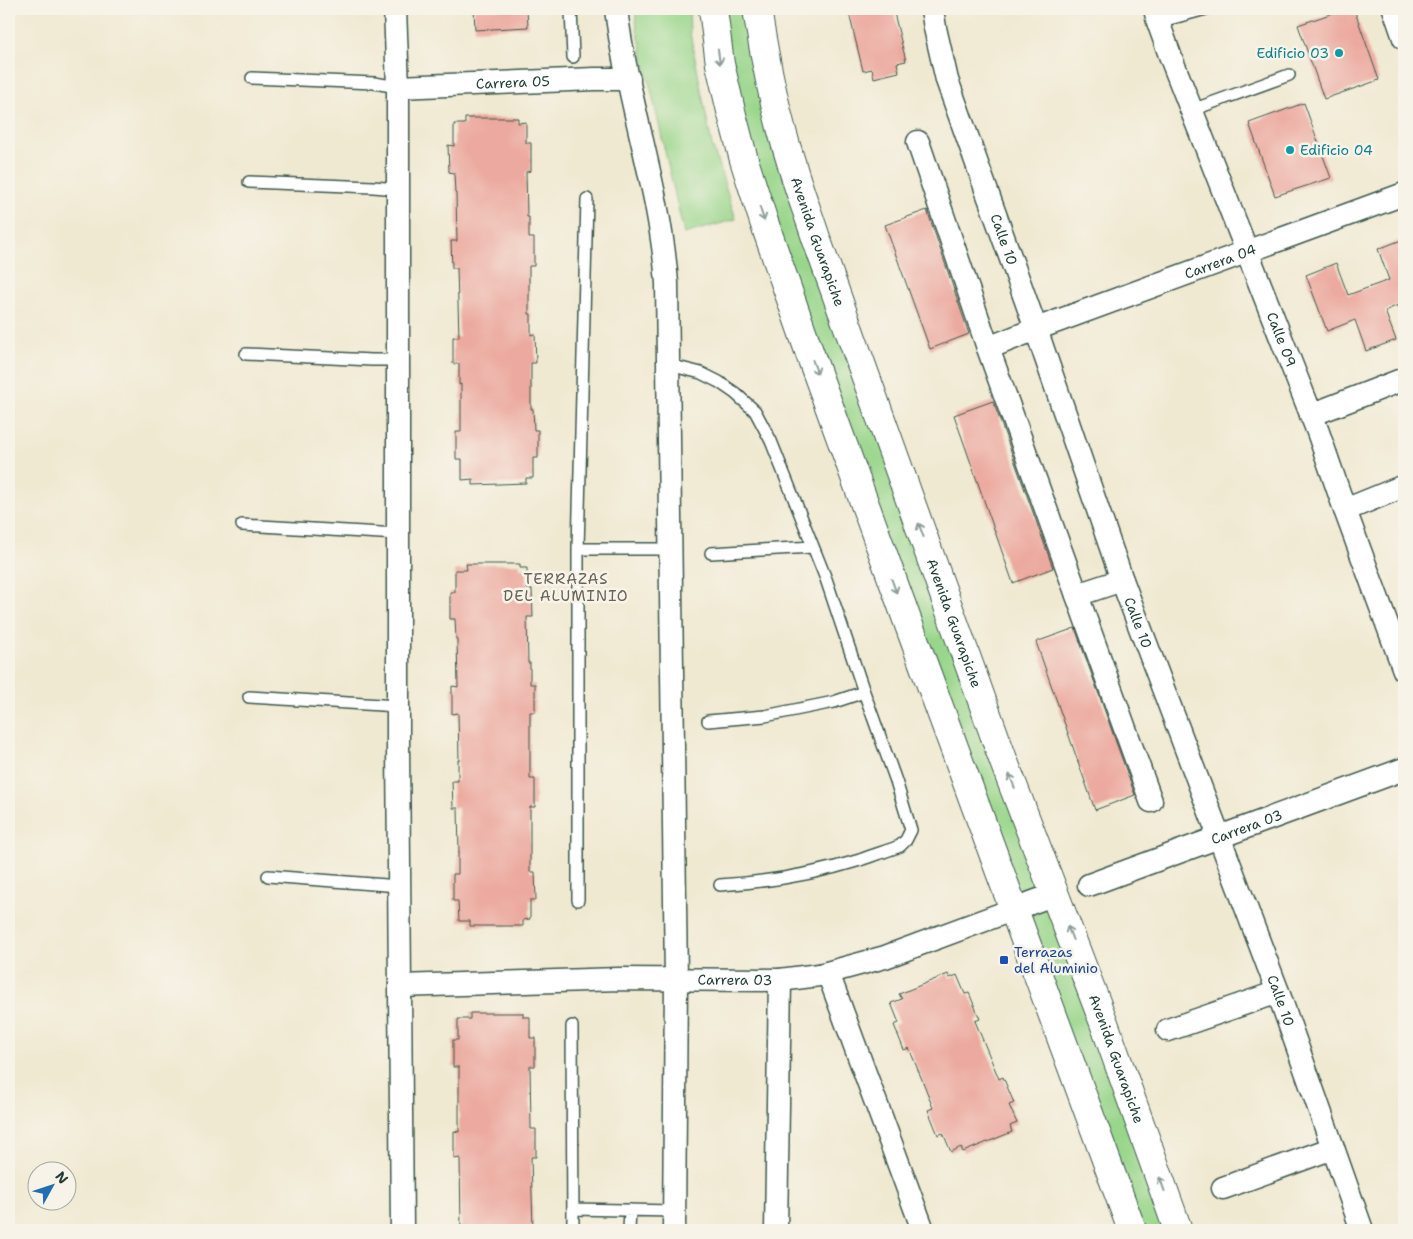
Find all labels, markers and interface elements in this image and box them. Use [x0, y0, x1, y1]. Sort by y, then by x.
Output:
place label: Edificio 03 [1256, 44, 1329, 62]
marker: Edificio 03 [1333, 47, 1345, 59]
one-way arrow [715, 49, 725, 65]
street label: Carrera 05 [476, 72, 550, 93]
place label: Edificio 04 [1300, 141, 1373, 159]
marker: Edificio 04 [1284, 144, 1296, 156]
street label: Avenida Guarapiche [787, 175, 849, 309]
one-way arrow [757, 205, 767, 221]
street label: Calle 10 [987, 211, 1021, 268]
street label: Carrera 04 [1182, 240, 1259, 283]
street label: Calle 09 [1263, 309, 1300, 369]
one-way arrow [811, 359, 820, 375]
one-way arrow [916, 523, 925, 538]
street label: Avenida Guarapiche [923, 556, 986, 690]
district label: TERRAZAS DEL ALUMINIO [503, 569, 629, 606]
one-way arrow [890, 578, 899, 593]
street label: Calle 10 [1120, 595, 1156, 651]
one-way arrow [1007, 774, 1016, 790]
street label: Carrera 03 [1208, 806, 1285, 848]
one-way arrow [1065, 926, 1074, 941]
place label: Terrazas del Aluminio [1014, 943, 1098, 977]
marker: Terrazas del Aluminio [998, 954, 1010, 966]
street label: Carrera 03 [697, 970, 772, 989]
street label: Calle 10 [1263, 972, 1298, 1029]
street label: Avenida Guarapiche [1085, 992, 1148, 1126]
north arrow [28, 1162, 78, 1212]
text: N [51, 1168, 72, 1188]
one-way arrow [1157, 1177, 1166, 1193]

